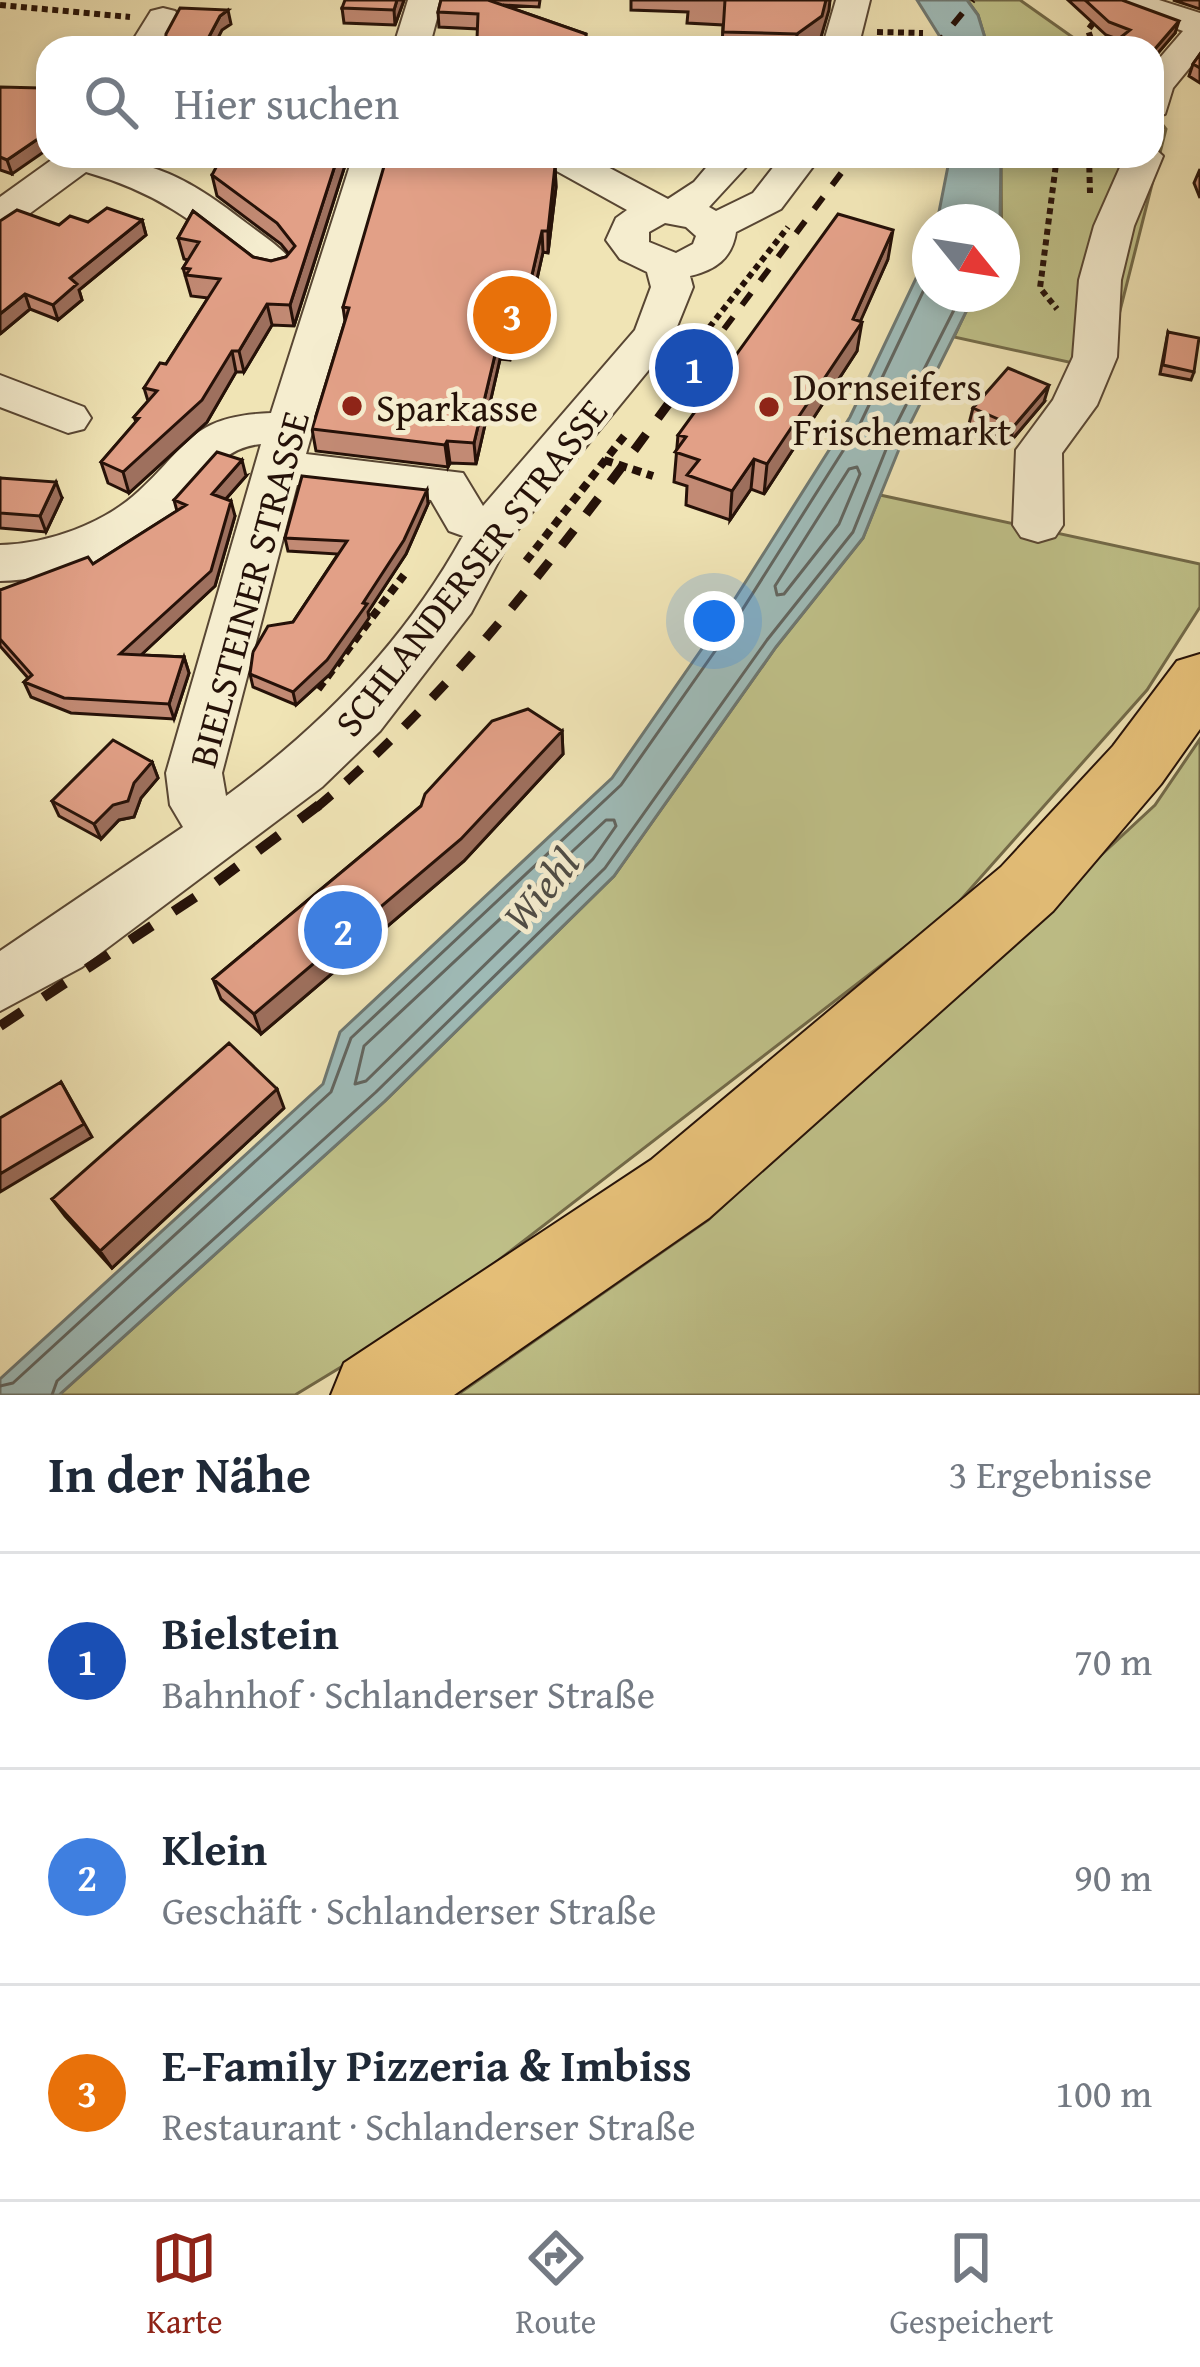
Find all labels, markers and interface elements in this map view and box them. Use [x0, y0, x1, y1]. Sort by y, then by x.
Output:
search box [36, 36, 1164, 168]
icon: search [78, 69, 144, 135]
text: Hier suchen [174, 70, 399, 135]
north arrow [912, 204, 1020, 312]
pin: 3 [473, 270, 551, 360]
pin: 1 [655, 323, 733, 413]
place label: Dornseifers Frischemarkt [793, 357, 1012, 459]
place label: Sparkasse [376, 378, 538, 435]
street label: SCHLANDERSER STRASSE [320, 386, 620, 748]
marker: Sparkasse [339, 393, 365, 419]
marker: Dornseifers Frischemarkt [756, 394, 782, 420]
street label: BIELSTEINER STRASSE [173, 405, 323, 773]
your location [684, 591, 744, 651]
water label: Wiehl [487, 834, 593, 944]
pin: 2 [304, 885, 382, 975]
text: In der Nähe [48, 1436, 311, 1511]
text: 3 Ergebnisse [949, 1445, 1152, 1502]
text: Bielstein [162, 1600, 339, 1665]
text: 1 [77, 1632, 97, 1689]
text: 70 m [1074, 1632, 1152, 1689]
text: Bahnhof · Schlanderser Straße [162, 1665, 655, 1722]
text: Klein [162, 1816, 267, 1881]
text: 2 [77, 1848, 97, 1905]
text: 90 m [1074, 1848, 1152, 1905]
text: Geschäft · Schlanderser Straße [162, 1881, 656, 1938]
text: E-Family Pizzeria & Imbiss [162, 2032, 692, 2097]
text: 3 [77, 2064, 97, 2121]
text: 100 m [1055, 2064, 1152, 2121]
text: Restaurant · Schlanderser Straße [162, 2097, 696, 2154]
tab: Karte [147, 2225, 222, 2345]
tab: Route [516, 2225, 596, 2345]
tab: Gespeichert [889, 2225, 1053, 2345]

